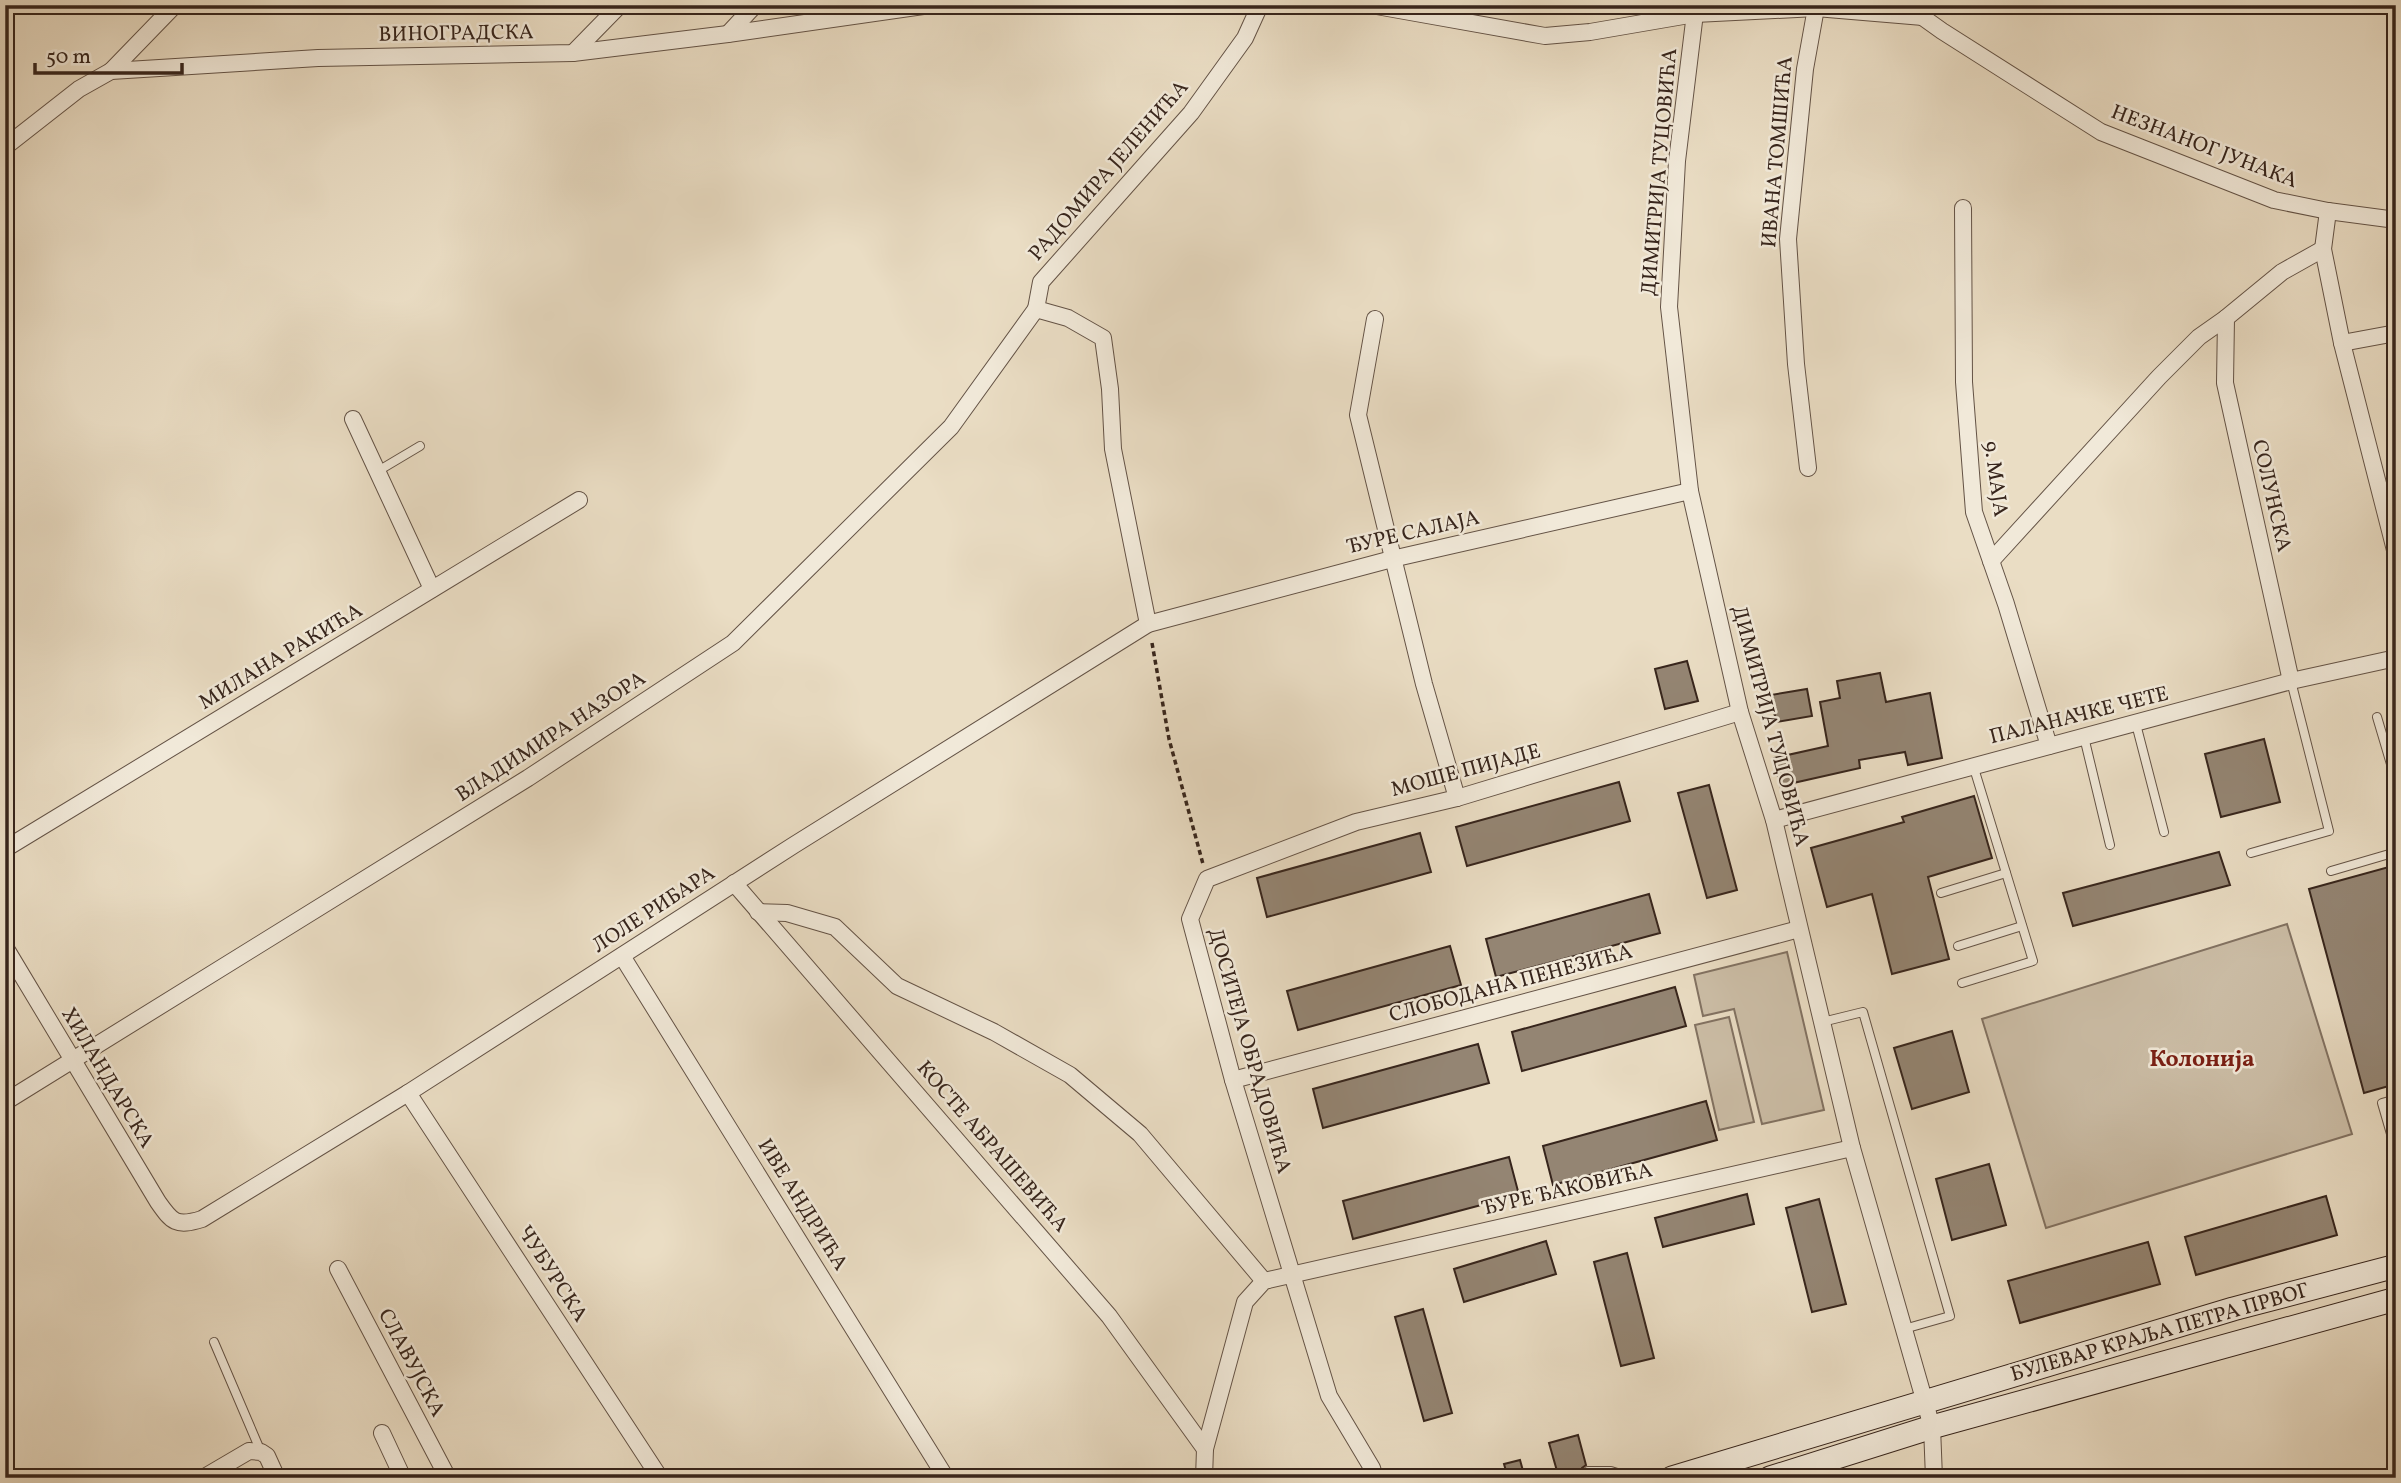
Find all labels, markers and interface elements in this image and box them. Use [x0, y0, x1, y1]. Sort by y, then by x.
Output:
street label: ВИНОГРАДСКА [378, 18, 534, 50]
scale bar [35, 32, 182, 76]
text: 50 m [46, 43, 91, 72]
street label: ДИМИТРИЈА ТУЦОВИЋА [1635, 47, 1685, 297]
street label: ИВАНА ТОМШИЋА [1755, 55, 1801, 249]
street label: РАДОМИРА ЈЕЛЕНИЋА [1022, 74, 1196, 268]
street label: НЕЗНАНОГ ЈУНАКА [2107, 98, 2302, 196]
street label: СОЛУНСКА [2244, 437, 2298, 555]
street label: 9. МАЈА [1975, 439, 2015, 519]
street label: ЂУРЕ САЛАЈА [1344, 504, 1483, 562]
street label: МИЛАНА РАКИЋА [194, 597, 368, 717]
street label: ДИМИТРИЈА ТУЦОВИЋА [1724, 602, 1816, 850]
street label: ВЛАДИМИРА НАЗОРА [450, 664, 652, 809]
street label: ПАЛАНАЧКЕ ЧЕТЕ [1986, 680, 2172, 752]
street label: МОШЕ ПИЈАДЕ [1388, 737, 1544, 805]
street label: ЛОЛЕ РИБАРА [587, 859, 721, 961]
street label: ДОСИТЕЈА ОБРАДОВИЋА [1200, 925, 1298, 1178]
street label: СЛОБОДАНА ПЕНЕЗИЋА [1386, 937, 1636, 1030]
street label: ХИЛАНДАРСКА [53, 1002, 161, 1154]
district label: Колонија [2149, 1044, 2255, 1076]
street label: КОСТЕ АБРАШЕВИЋА [909, 1055, 1075, 1239]
street label: ИВЕ АНДРИЋА [750, 1133, 854, 1277]
street label: ЂУРЕ ЂАКОВИЋА [1479, 1156, 1656, 1224]
street label: ЧУБУРСКА [510, 1220, 594, 1328]
street label: БУЛЕВАР КРАЉА ПЕТРА ПРВОГ [2007, 1276, 2313, 1390]
street label: СЛАВУЈСКА [370, 1304, 452, 1422]

